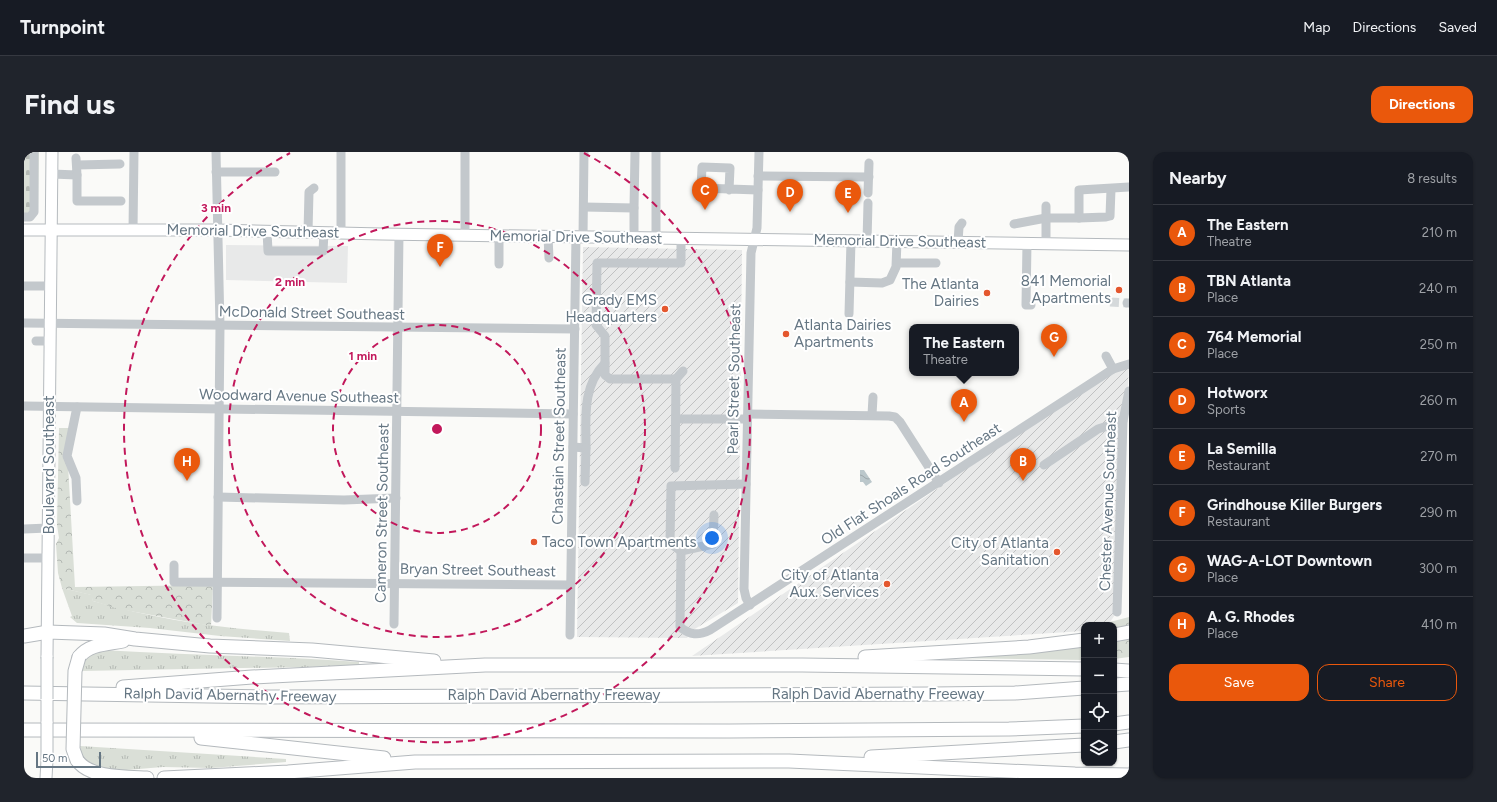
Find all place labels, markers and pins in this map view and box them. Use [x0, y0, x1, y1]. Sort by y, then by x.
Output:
pin: C [692, 177, 718, 210]
pin: D [777, 179, 803, 212]
pin: E [835, 180, 861, 213]
pin: F [427, 234, 453, 267]
place label: 841 Memorial Apartments [1021, 272, 1111, 307]
place label: The Atlanta Dairies [902, 275, 979, 310]
marker: 841 Memorial Apartments [1114, 285, 1124, 295]
marker: The Atlanta Dairies [982, 288, 992, 298]
place label: Grady EMS Headquarters [565, 291, 657, 326]
marker: Grady EMS Headquarters [660, 304, 670, 314]
place label: Atlanta Dairies Apartments [794, 316, 891, 351]
pin: G [1041, 324, 1067, 357]
marker: Atlanta Dairies Apartments [781, 329, 791, 339]
pin: A [951, 389, 977, 422]
centre of rings [430, 422, 444, 436]
pin: H [174, 448, 200, 481]
pin: B [1010, 448, 1036, 481]
place label: Taco Town Apartments [542, 533, 697, 551]
place label: City of Atlanta Sanitation [951, 534, 1049, 569]
marker: Taco Town Apartments [529, 537, 539, 547]
marker: City of Atlanta Sanitation [1052, 547, 1062, 557]
place label: City of Atlanta Aux. Services [781, 566, 879, 601]
marker: City of Atlanta Aux. Services [882, 579, 892, 589]

